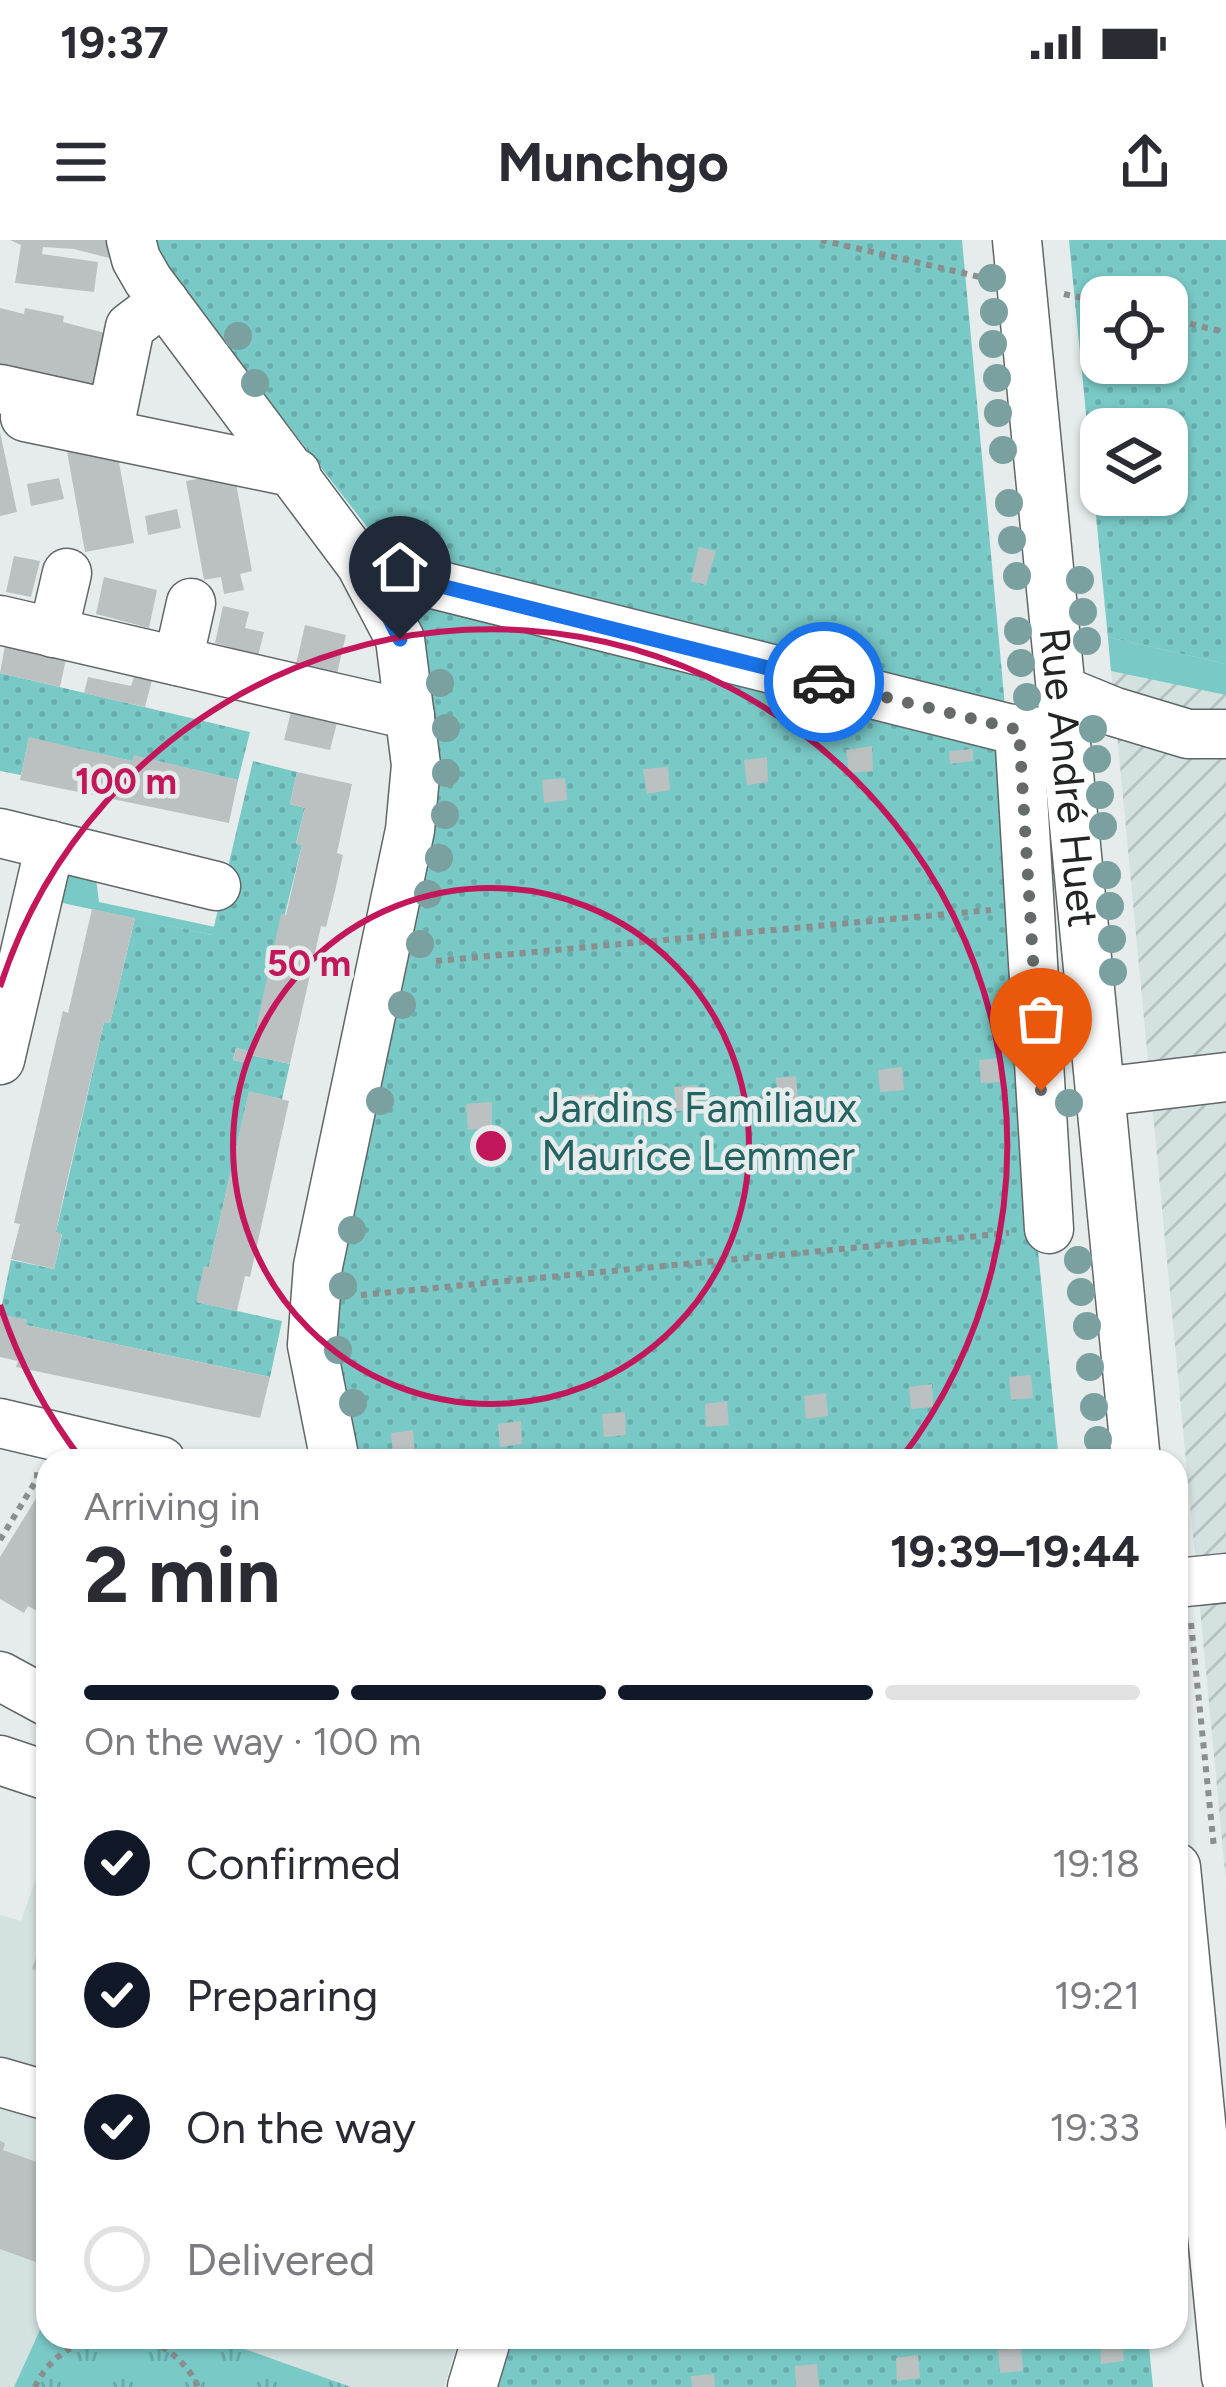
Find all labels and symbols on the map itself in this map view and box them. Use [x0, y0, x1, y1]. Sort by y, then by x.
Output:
pin [349, 516, 451, 639]
courier [764, 622, 884, 742]
street label: Rue André Huet [1029, 625, 1109, 930]
text: 100 m [75, 760, 177, 803]
text: 50 m [267, 942, 351, 985]
pin [990, 968, 1092, 1091]
park label: Jardins Familiaux Maurice Lemmer [539, 1082, 857, 1181]
centre of rings [470, 1125, 512, 1167]

